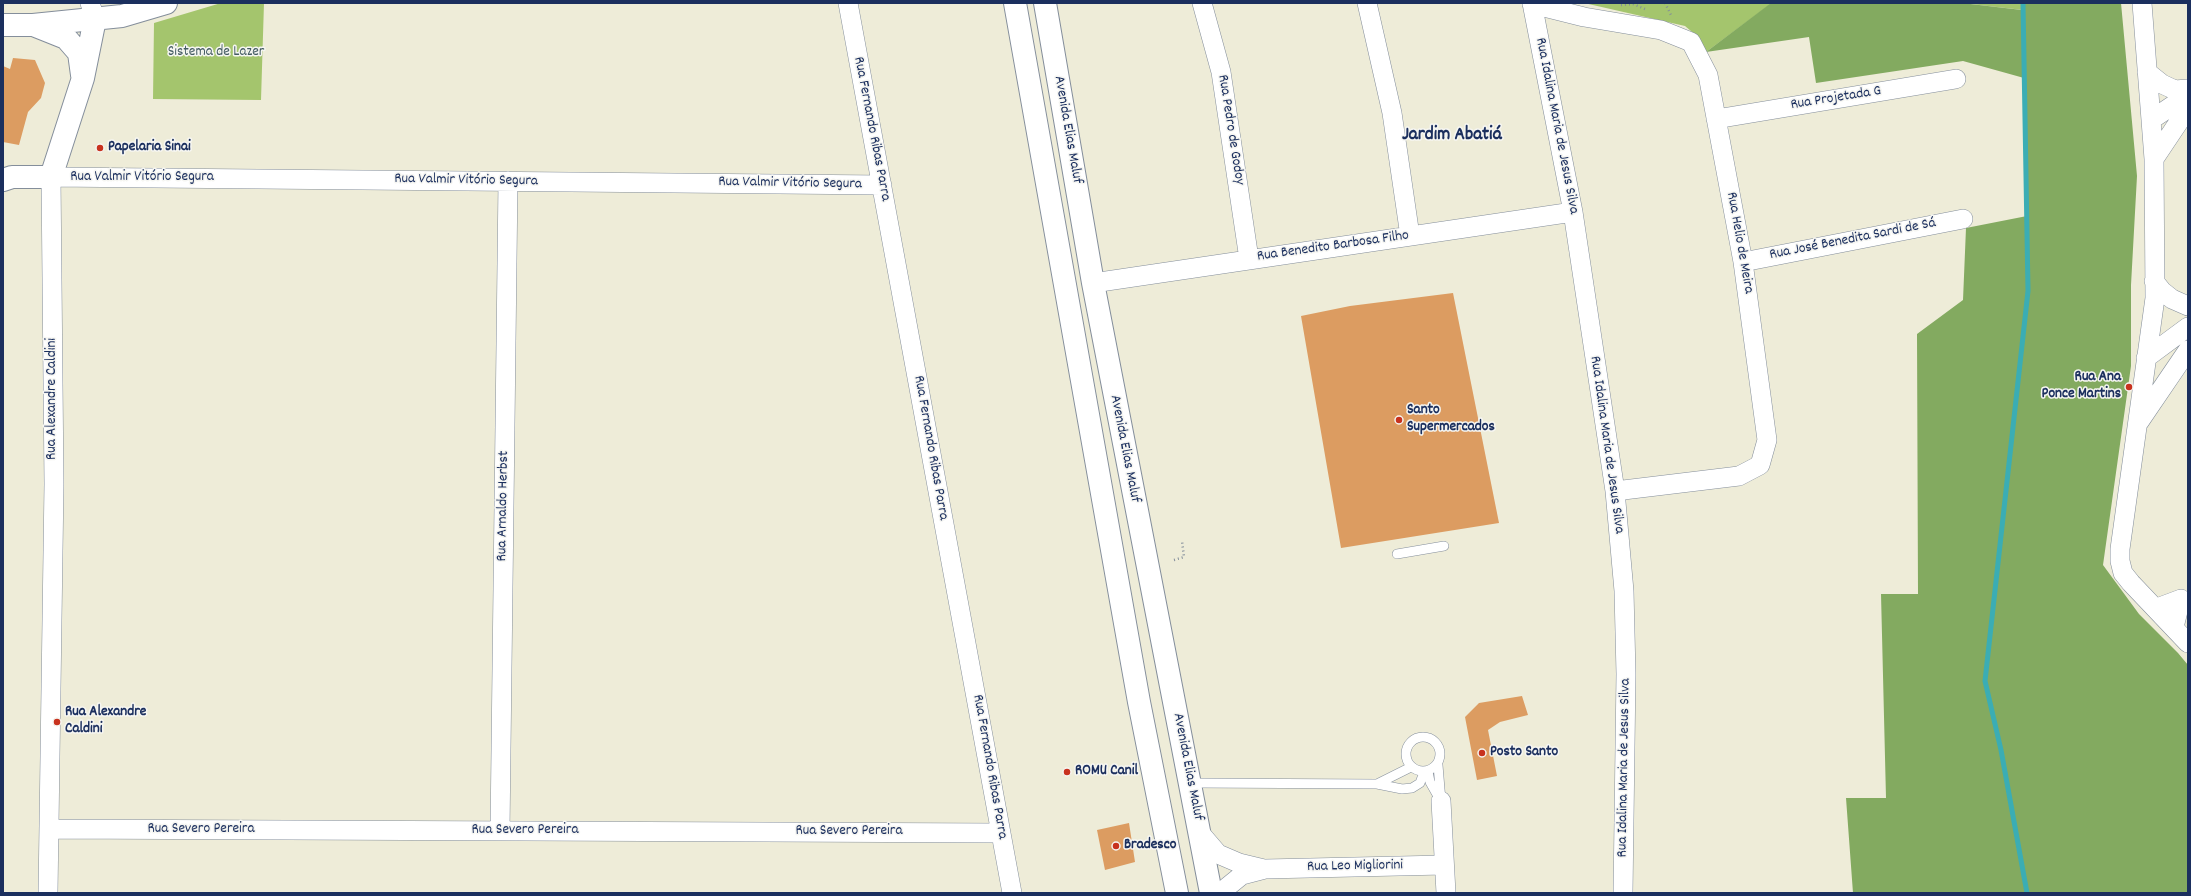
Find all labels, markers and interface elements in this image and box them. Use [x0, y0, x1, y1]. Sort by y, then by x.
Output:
street label: Rua Idalina Maria de Jesus Silva [1530, 36, 1582, 216]
park label: Sistema de Lazer [168, 44, 264, 62]
street label: Rua Fernando Ribas Parra [848, 55, 894, 203]
street label: Rua Pedro de Godoy [1212, 74, 1248, 186]
street label: Avenida Elias Maluf [1049, 75, 1085, 185]
street label: Rua Projetada G [1789, 83, 1883, 115]
district label: Jardim Abatiá [1402, 125, 1502, 147]
place label: Papelaria Sinai [108, 139, 191, 157]
marker: Papelaria Sinai [95, 143, 105, 153]
street label: Rua Valmir Vitório Segura [70, 169, 214, 187]
street label: Rua Valmir Vitório Segura [394, 171, 538, 191]
street label: Rua Valmir Vitório Segura [718, 174, 862, 194]
street label: Rua Helio de Meira [1721, 191, 1757, 295]
street label: Rua José Benedita Sardi de Sá [1768, 215, 1938, 265]
street label: Rua Benedito Barbosa Filho [1256, 227, 1410, 267]
street label: Rua Alexandre Caldini [44, 338, 62, 460]
street label: Rua Idalina Maria de Jesus Silva [1585, 355, 1627, 535]
place label: Rua Ana Ponce Martins [2042, 369, 2121, 404]
street label: Rua Fernando Ribas Parra [908, 374, 952, 522]
marker: Rua Ana Ponce Martins [2124, 382, 2134, 392]
street label: Avenida Elias Maluf [1105, 394, 1143, 504]
place label: Santo Supermercados [1407, 402, 1495, 437]
marker: Santo Supermercados [1394, 415, 1404, 425]
street label: Rua Arnaldo Herbst [494, 450, 514, 562]
street label: Rua Idalina Maria de Jesus Silva [1614, 678, 1636, 858]
street label: Rua Fernando Ribas Parra [967, 693, 1011, 841]
place label: Rua Alexandre Caldini [65, 704, 146, 739]
street label: Avenida Elias Maluf [1168, 712, 1206, 822]
marker: Rua Alexandre Caldini [52, 717, 62, 727]
place label: Posto Santo [1490, 744, 1558, 762]
marker: Posto Santo [1477, 748, 1487, 758]
place label: ROMU Canil [1075, 763, 1138, 781]
marker: ROMU Canil [1062, 767, 1072, 777]
street label: Rua Severo Pereira [148, 821, 254, 839]
street label: Rua Severo Pereira [472, 822, 578, 840]
street label: Rua Severo Pereira [796, 823, 902, 841]
place label: Bradesco [1124, 837, 1176, 855]
marker: Bradesco [1111, 841, 1121, 851]
street label: Rua Leo Migliorini [1307, 857, 1403, 877]

